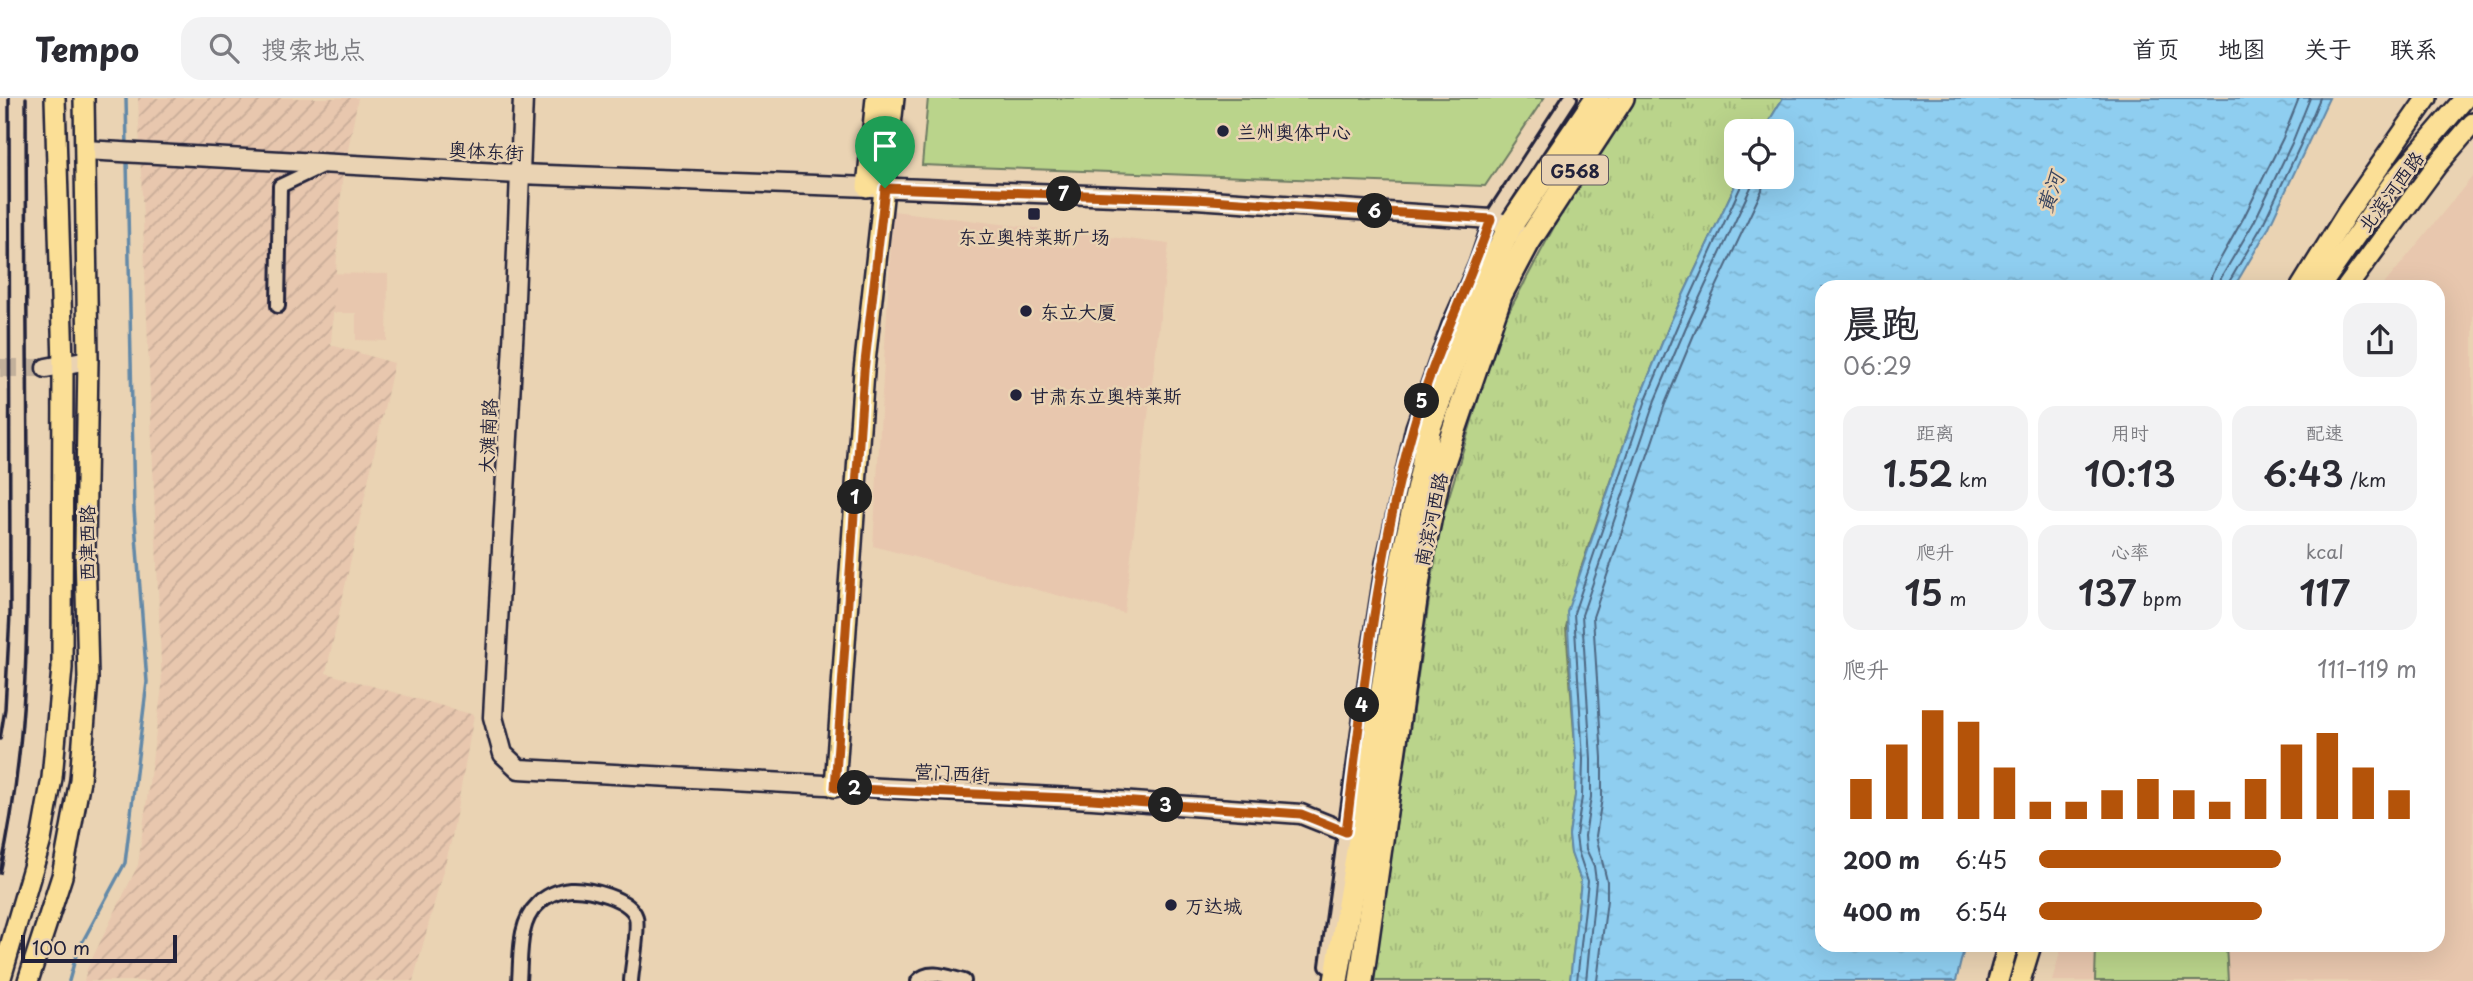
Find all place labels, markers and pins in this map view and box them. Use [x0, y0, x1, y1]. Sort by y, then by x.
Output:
pin [855, 116, 915, 188]
place label: 兰州奥体中心 [1237, 117, 1351, 145]
marker: 兰州奥体中心 [1215, 123, 1231, 139]
pin: 7 [1046, 176, 1082, 212]
pin: 6 [1358, 194, 1392, 228]
marker: 东立奥特莱斯广场 [1026, 206, 1042, 222]
place label: 东立奥特莱斯广场 [958, 222, 1110, 250]
place label: 东立大厦 [1040, 297, 1116, 325]
marker: 东立大厦 [1018, 303, 1034, 319]
place label: 甘肃东立奥特莱斯 [1030, 381, 1182, 409]
pin: 5 [1404, 384, 1440, 418]
marker: 甘肃东立奥特莱斯 [1008, 387, 1024, 403]
pin: 1 [838, 480, 872, 514]
pin: 4 [1344, 688, 1380, 722]
pin: 2 [838, 770, 872, 806]
pin: 3 [1148, 788, 1184, 822]
place label: 万达城 [1185, 891, 1242, 919]
marker: 万达城 [1163, 897, 1179, 913]

